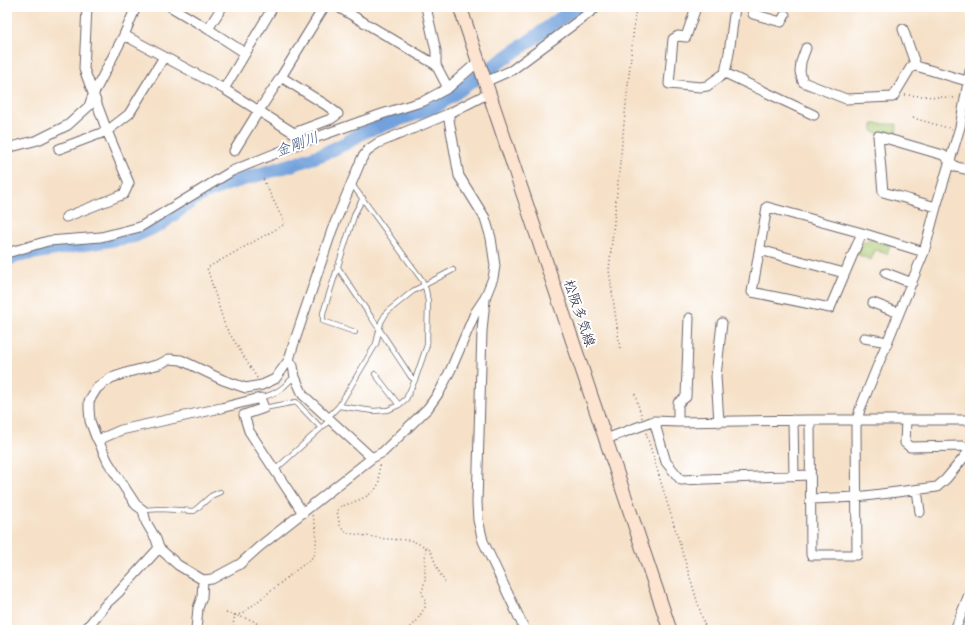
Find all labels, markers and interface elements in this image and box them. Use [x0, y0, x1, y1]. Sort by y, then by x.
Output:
water label: 金剛川 [273, 128, 321, 160]
street label: 松阪多気線 [560, 277, 599, 349]

